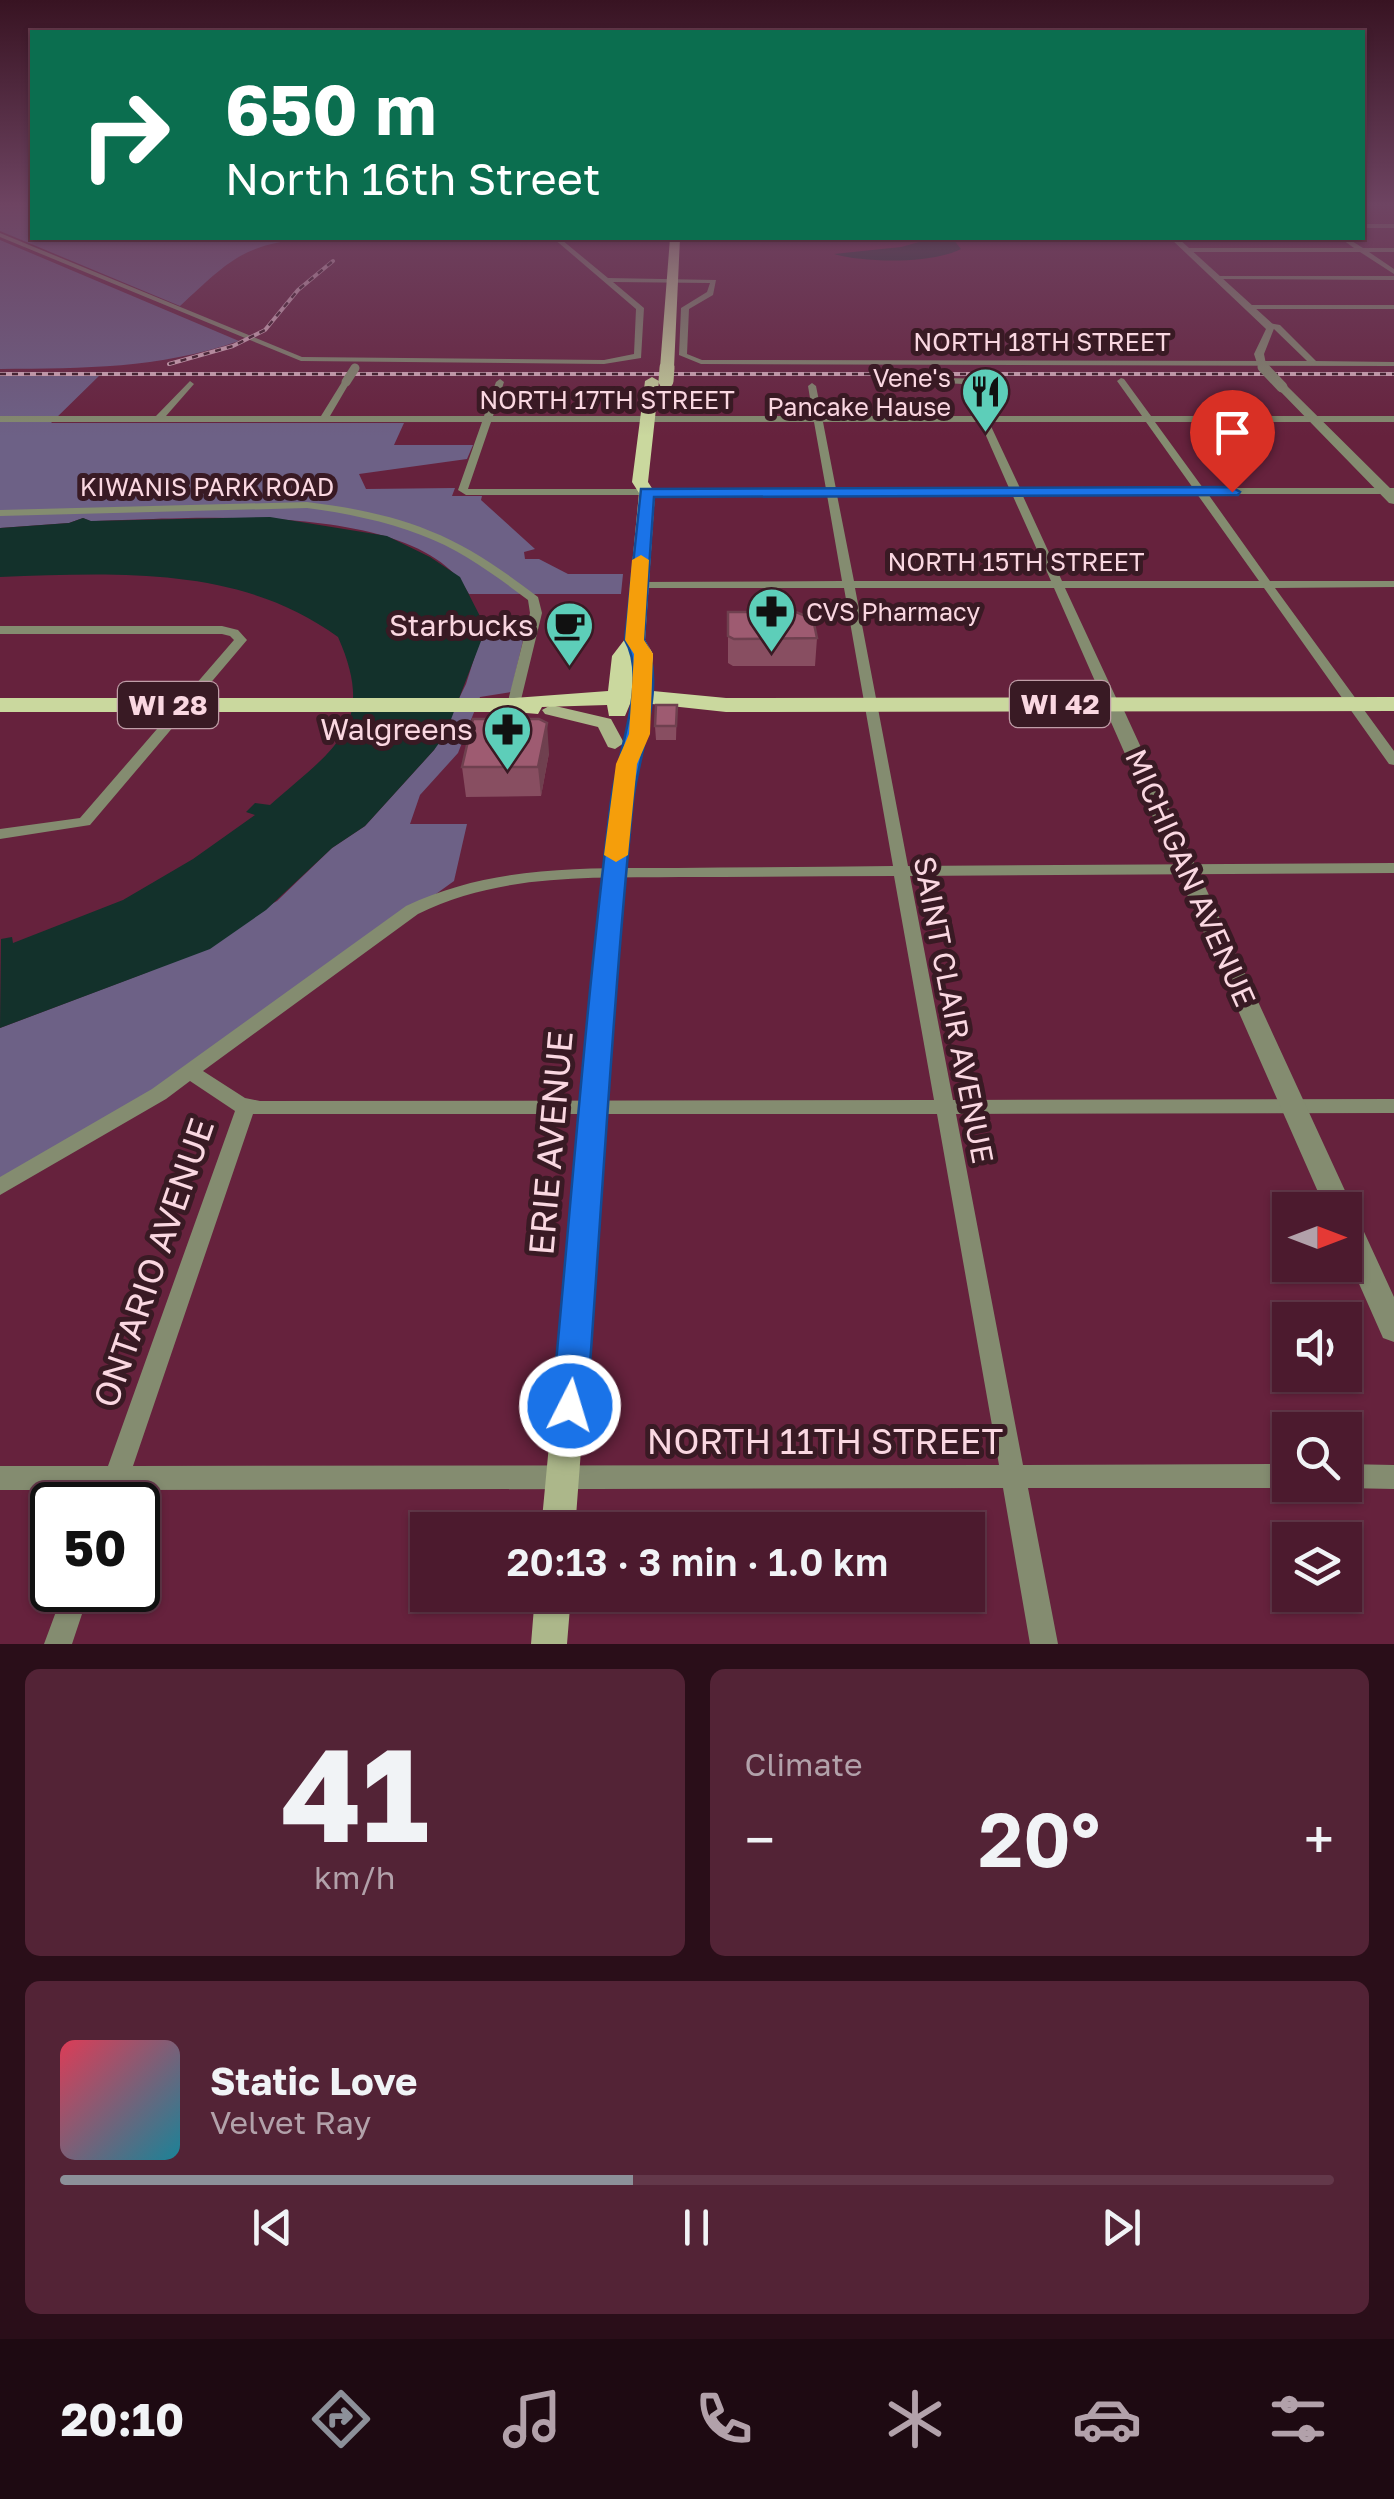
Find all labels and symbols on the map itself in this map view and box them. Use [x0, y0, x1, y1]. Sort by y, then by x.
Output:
street label: NORTH 18TH STREET [913, 326, 1171, 357]
place label: Vene's Pancake Hause [767, 362, 951, 422]
restaurant icon: Vene's Pancake Hause [960, 366, 1012, 434]
street label: NORTH 17TH STREET [479, 384, 735, 415]
pin [1190, 390, 1275, 493]
street label: KIWANIS PARK ROAD [80, 471, 334, 502]
street label: NORTH 15TH STREET [888, 546, 1144, 577]
pharmacy icon: CVS Pharmacy [745, 586, 797, 654]
place label: CVS Pharmacy [806, 596, 980, 627]
cafe icon: Starbucks [543, 600, 595, 668]
place label: Starbucks [389, 607, 534, 643]
road number: WI 42 [1010, 681, 1110, 727]
road number: WI 28 [118, 682, 218, 728]
pharmacy icon: Walgreens [482, 704, 534, 772]
place label: Walgreens [320, 711, 473, 747]
street label: MICHIGAN AVENUE [1118, 743, 1264, 1012]
street label: SAINT CLAIR AVENUE [907, 853, 1001, 1166]
street label: ERIE AVENUE [519, 1029, 581, 1257]
street label: ONTARIO AVENUE [84, 1113, 222, 1413]
north arrow [1272, 1192, 1362, 1282]
position arrow [518, 1354, 622, 1458]
street label: NORTH 11TH STREET [647, 1420, 1003, 1462]
speed limit sign: 50 [30, 1482, 160, 1612]

